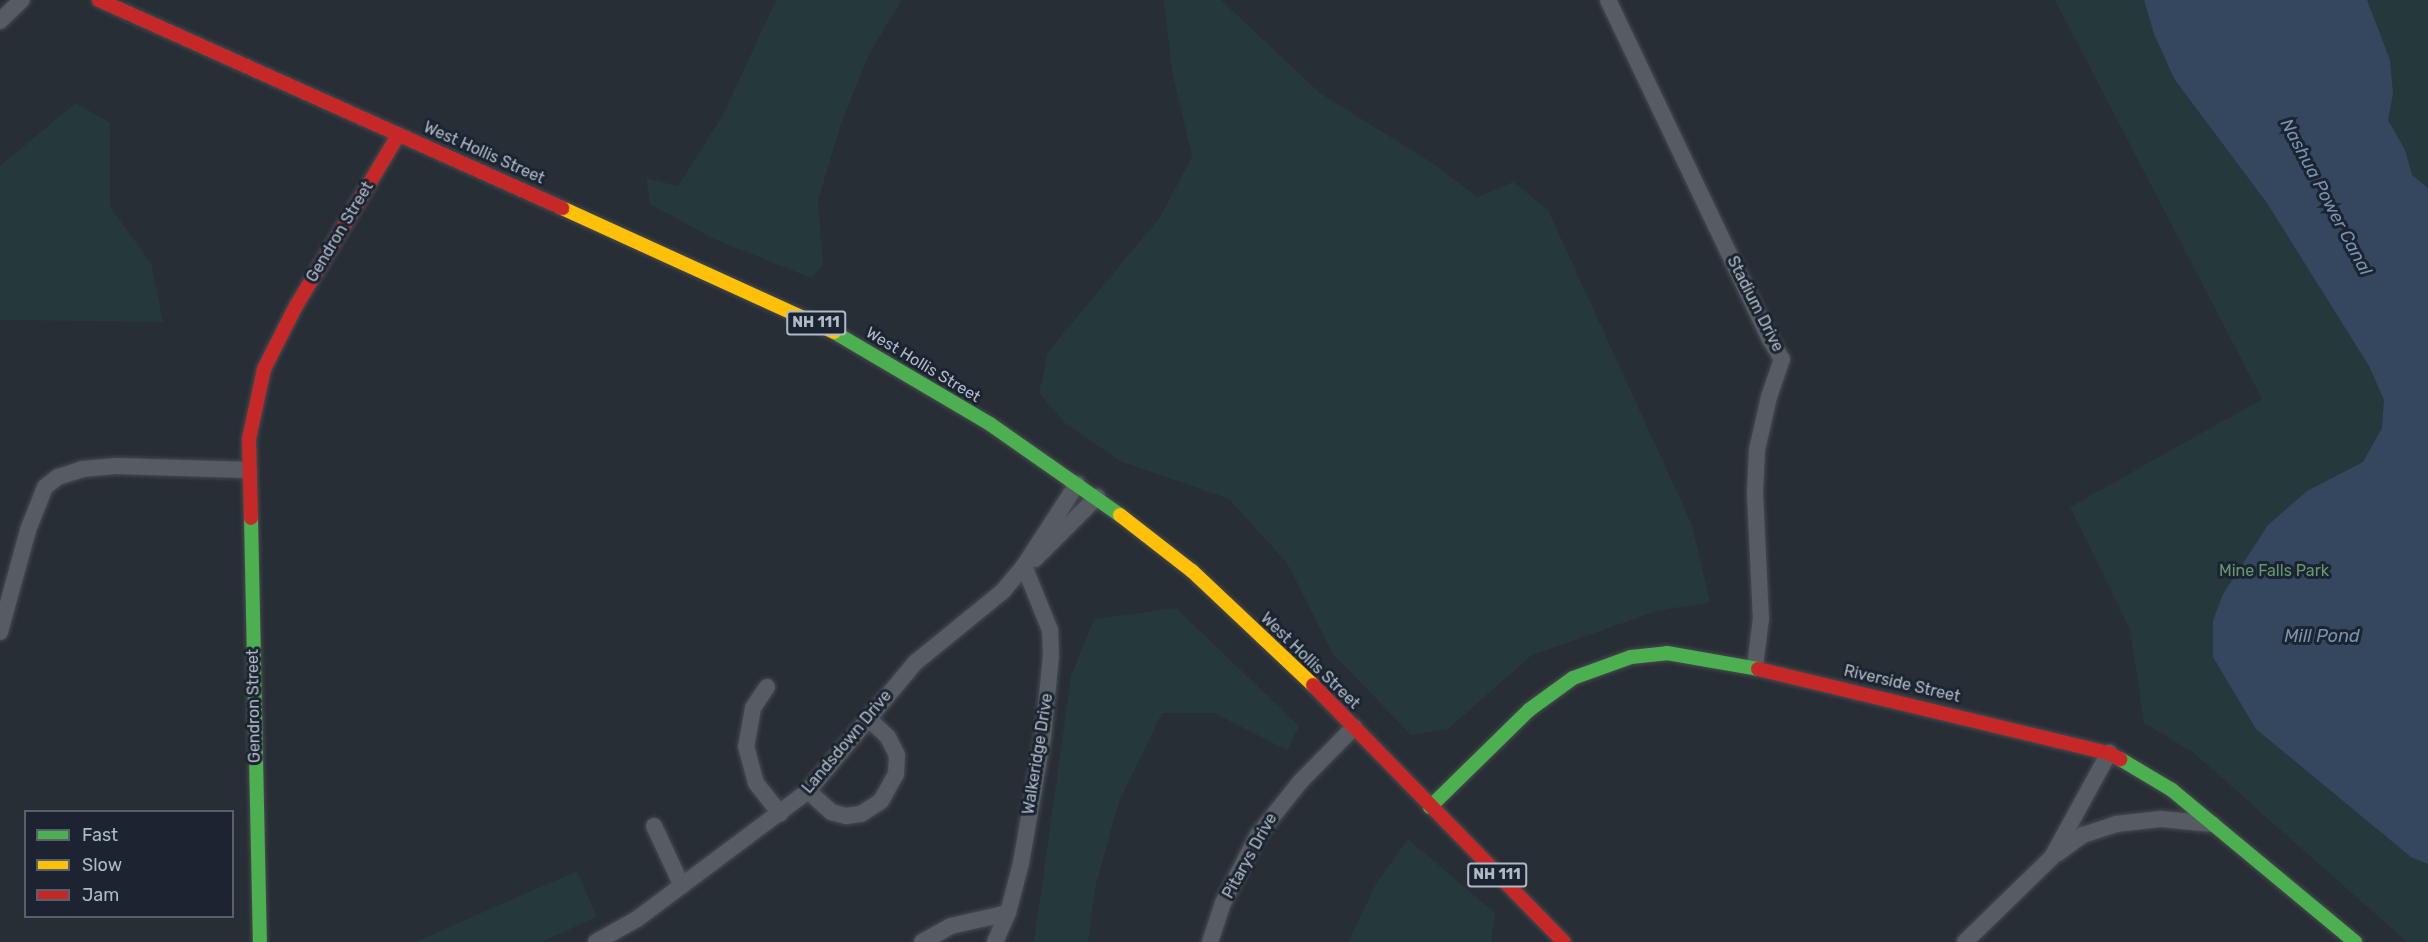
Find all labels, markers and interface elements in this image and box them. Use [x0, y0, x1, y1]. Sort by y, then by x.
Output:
water label: Nashua Power Canal [2275, 115, 2377, 279]
street label: West Hollis Street [421, 118, 547, 188]
street label: Gendron Street [302, 178, 378, 286]
street label: Stadium Drive [1723, 253, 1787, 355]
road number: NH 111 [786, 311, 846, 335]
street label: West Hollis Street [862, 323, 984, 407]
park label: Mine Falls Park [2219, 561, 2329, 581]
street label: West Hollis Street [1256, 609, 1364, 713]
water label: Mill Pond [2284, 625, 2360, 647]
street label: Gendron Street [243, 649, 265, 763]
street label: Riverside Street [1842, 661, 1962, 707]
street label: Landsdown Drive [798, 687, 896, 797]
street label: Walkeridge Drive [1019, 692, 1057, 816]
legend [24, 810, 234, 918]
street label: Pitarys Drive [1219, 810, 1281, 902]
text: Fast [82, 824, 118, 846]
text: Slow [82, 854, 122, 876]
road number: NH 111 [1467, 863, 1527, 887]
text: Jam [82, 884, 119, 906]

